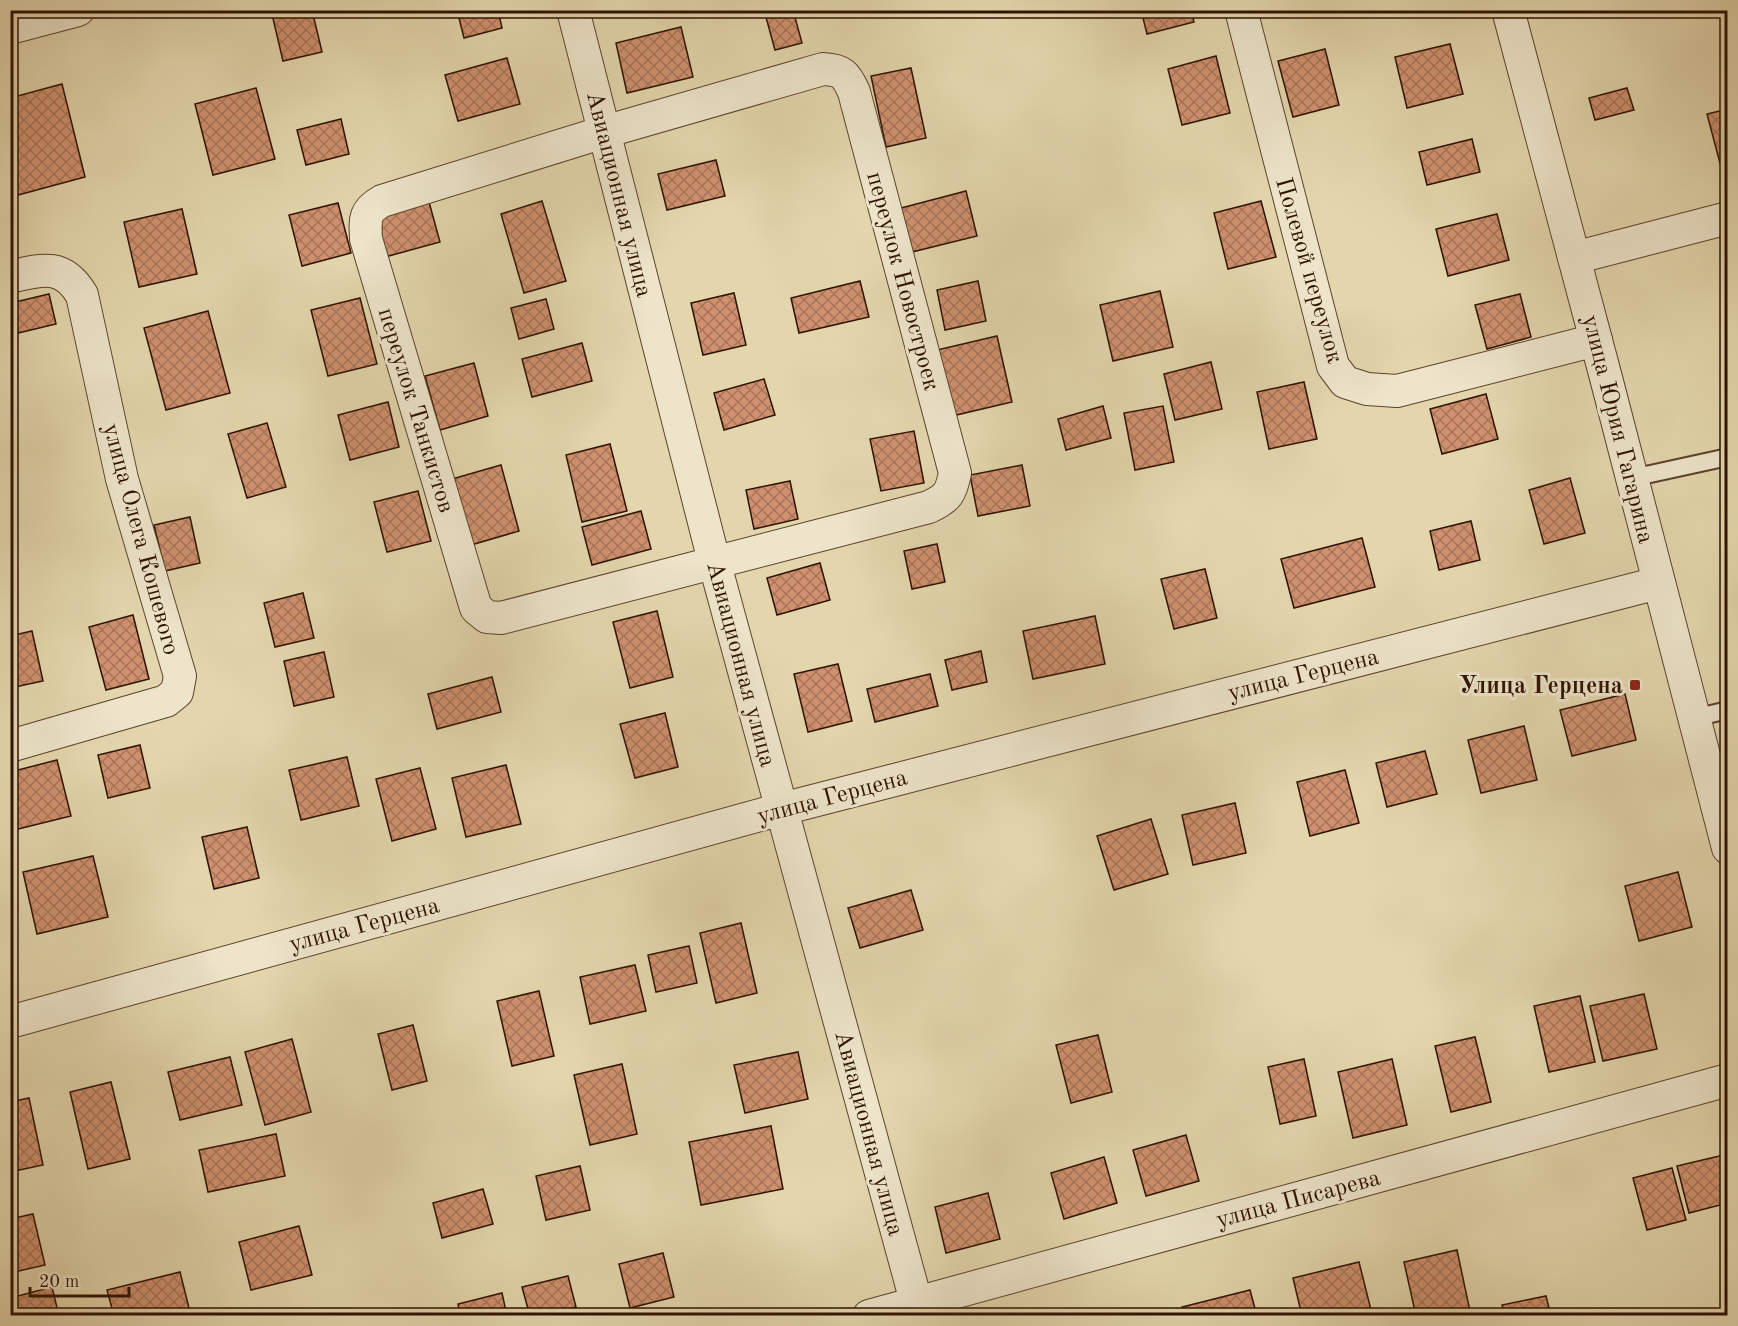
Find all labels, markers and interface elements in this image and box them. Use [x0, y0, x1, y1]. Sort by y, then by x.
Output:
street label: Авиационная улица [581, 89, 655, 300]
street label: переулок Новостроек [861, 170, 943, 393]
street label: Полевой переулок [1270, 175, 1346, 366]
street label: переулок Танкистов [372, 305, 458, 516]
street label: улица Юрия Гагарина [1577, 313, 1657, 546]
street label: улица Олега Кошевого [98, 421, 183, 658]
street label: Авиационная улица [701, 559, 779, 770]
street label: улица Герцена [1226, 646, 1382, 706]
place label: Улица Герцена [1459, 675, 1623, 699]
marker: Улица Герцена [1628, 678, 1642, 692]
street label: улица Герцена [755, 766, 910, 830]
street label: улица Герцена [287, 894, 442, 958]
street label: Авиационная улица [829, 1028, 907, 1239]
street label: улица Писарева [1214, 1166, 1383, 1233]
scale bar [30, 1260, 129, 1298]
text: 20 m [39, 1273, 79, 1291]

